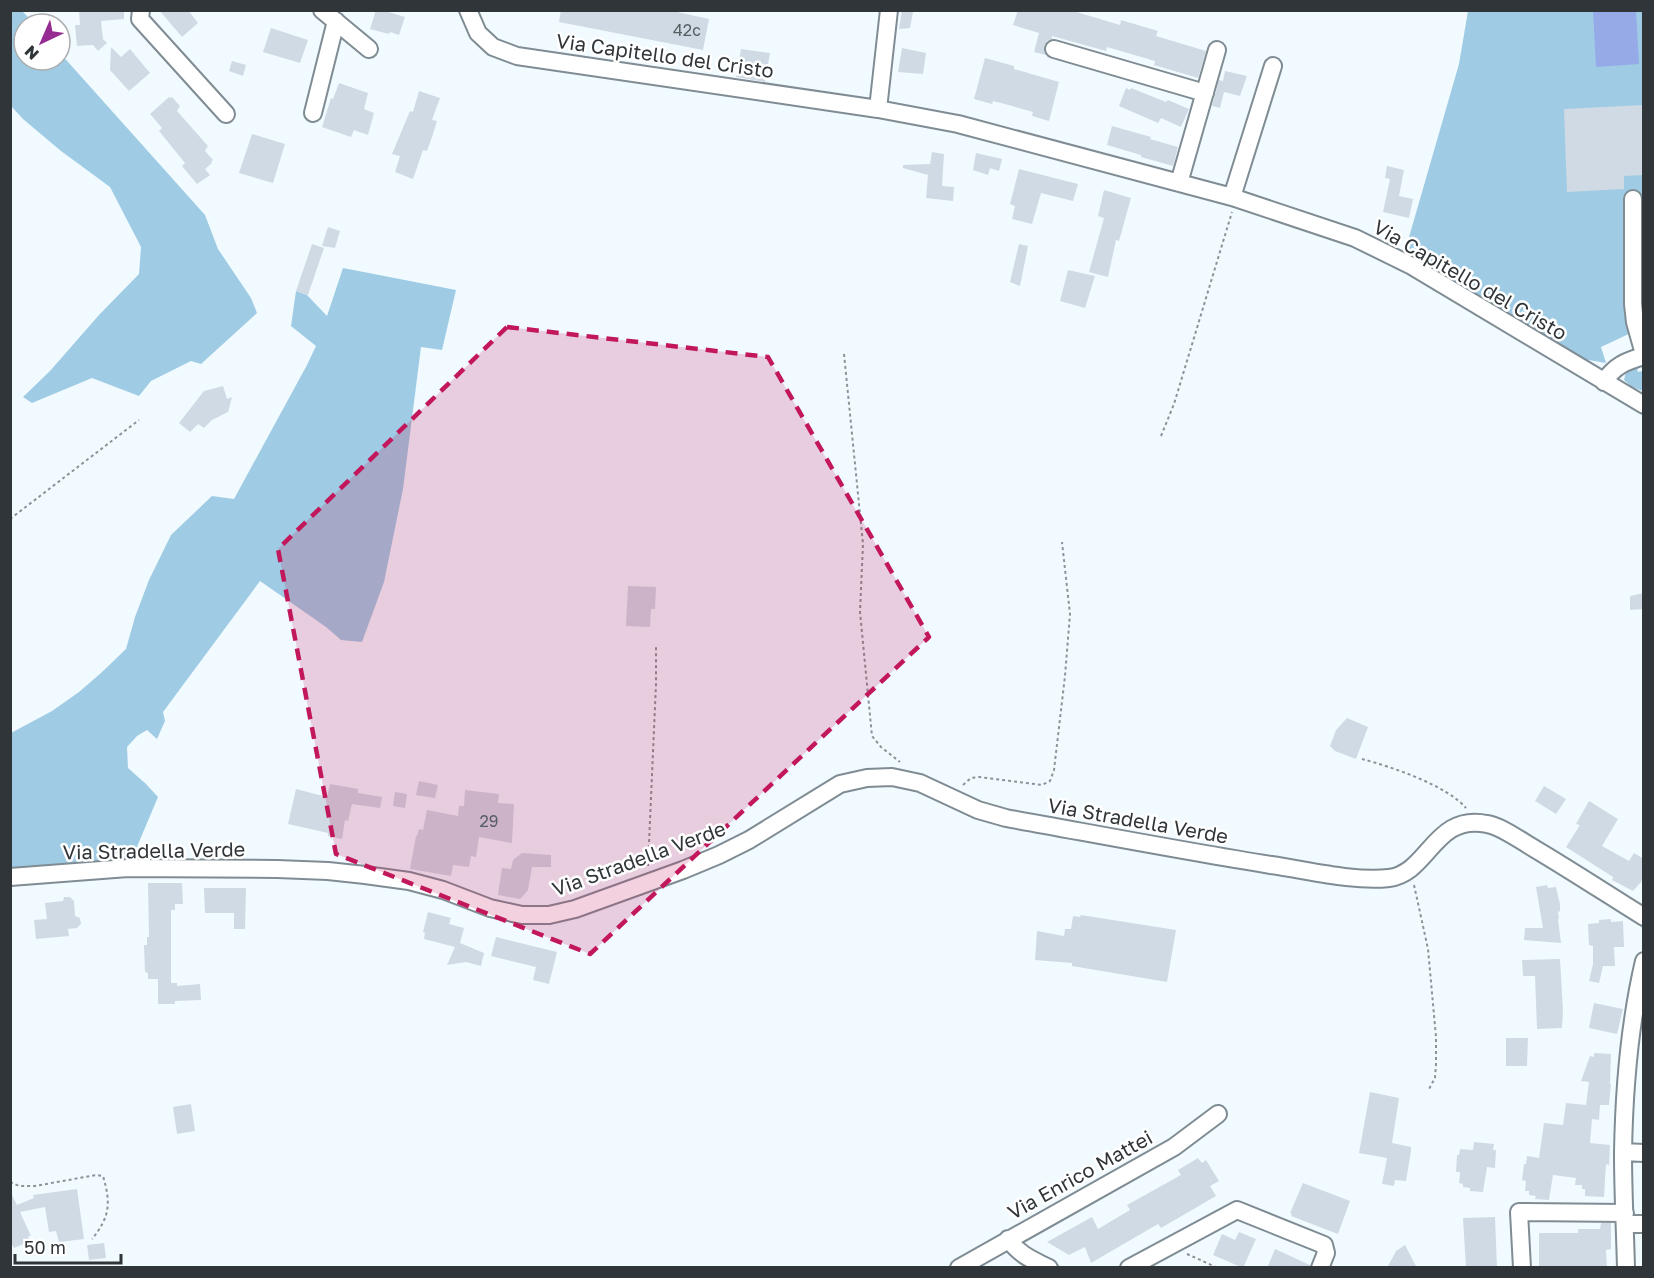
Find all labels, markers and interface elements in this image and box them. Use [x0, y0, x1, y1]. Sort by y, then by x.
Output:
north arrow [12, 12, 72, 72]
house number: 42c [673, 20, 701, 40]
street label: Via Capitello del Cristo [555, 28, 775, 82]
text: N [20, 41, 43, 64]
street label: Via Capitello del Cristo [1369, 214, 1572, 344]
street label: Via Stradella Verde [1046, 792, 1230, 848]
house number: 29 [480, 811, 498, 831]
street label: Via Stradella Verde [549, 816, 729, 901]
street label: Via Stradella Verde [62, 836, 246, 864]
street label: Via Enrico Mattei [1003, 1124, 1156, 1224]
scale bar [15, 1227, 122, 1265]
text: 50 m [24, 1236, 66, 1258]

